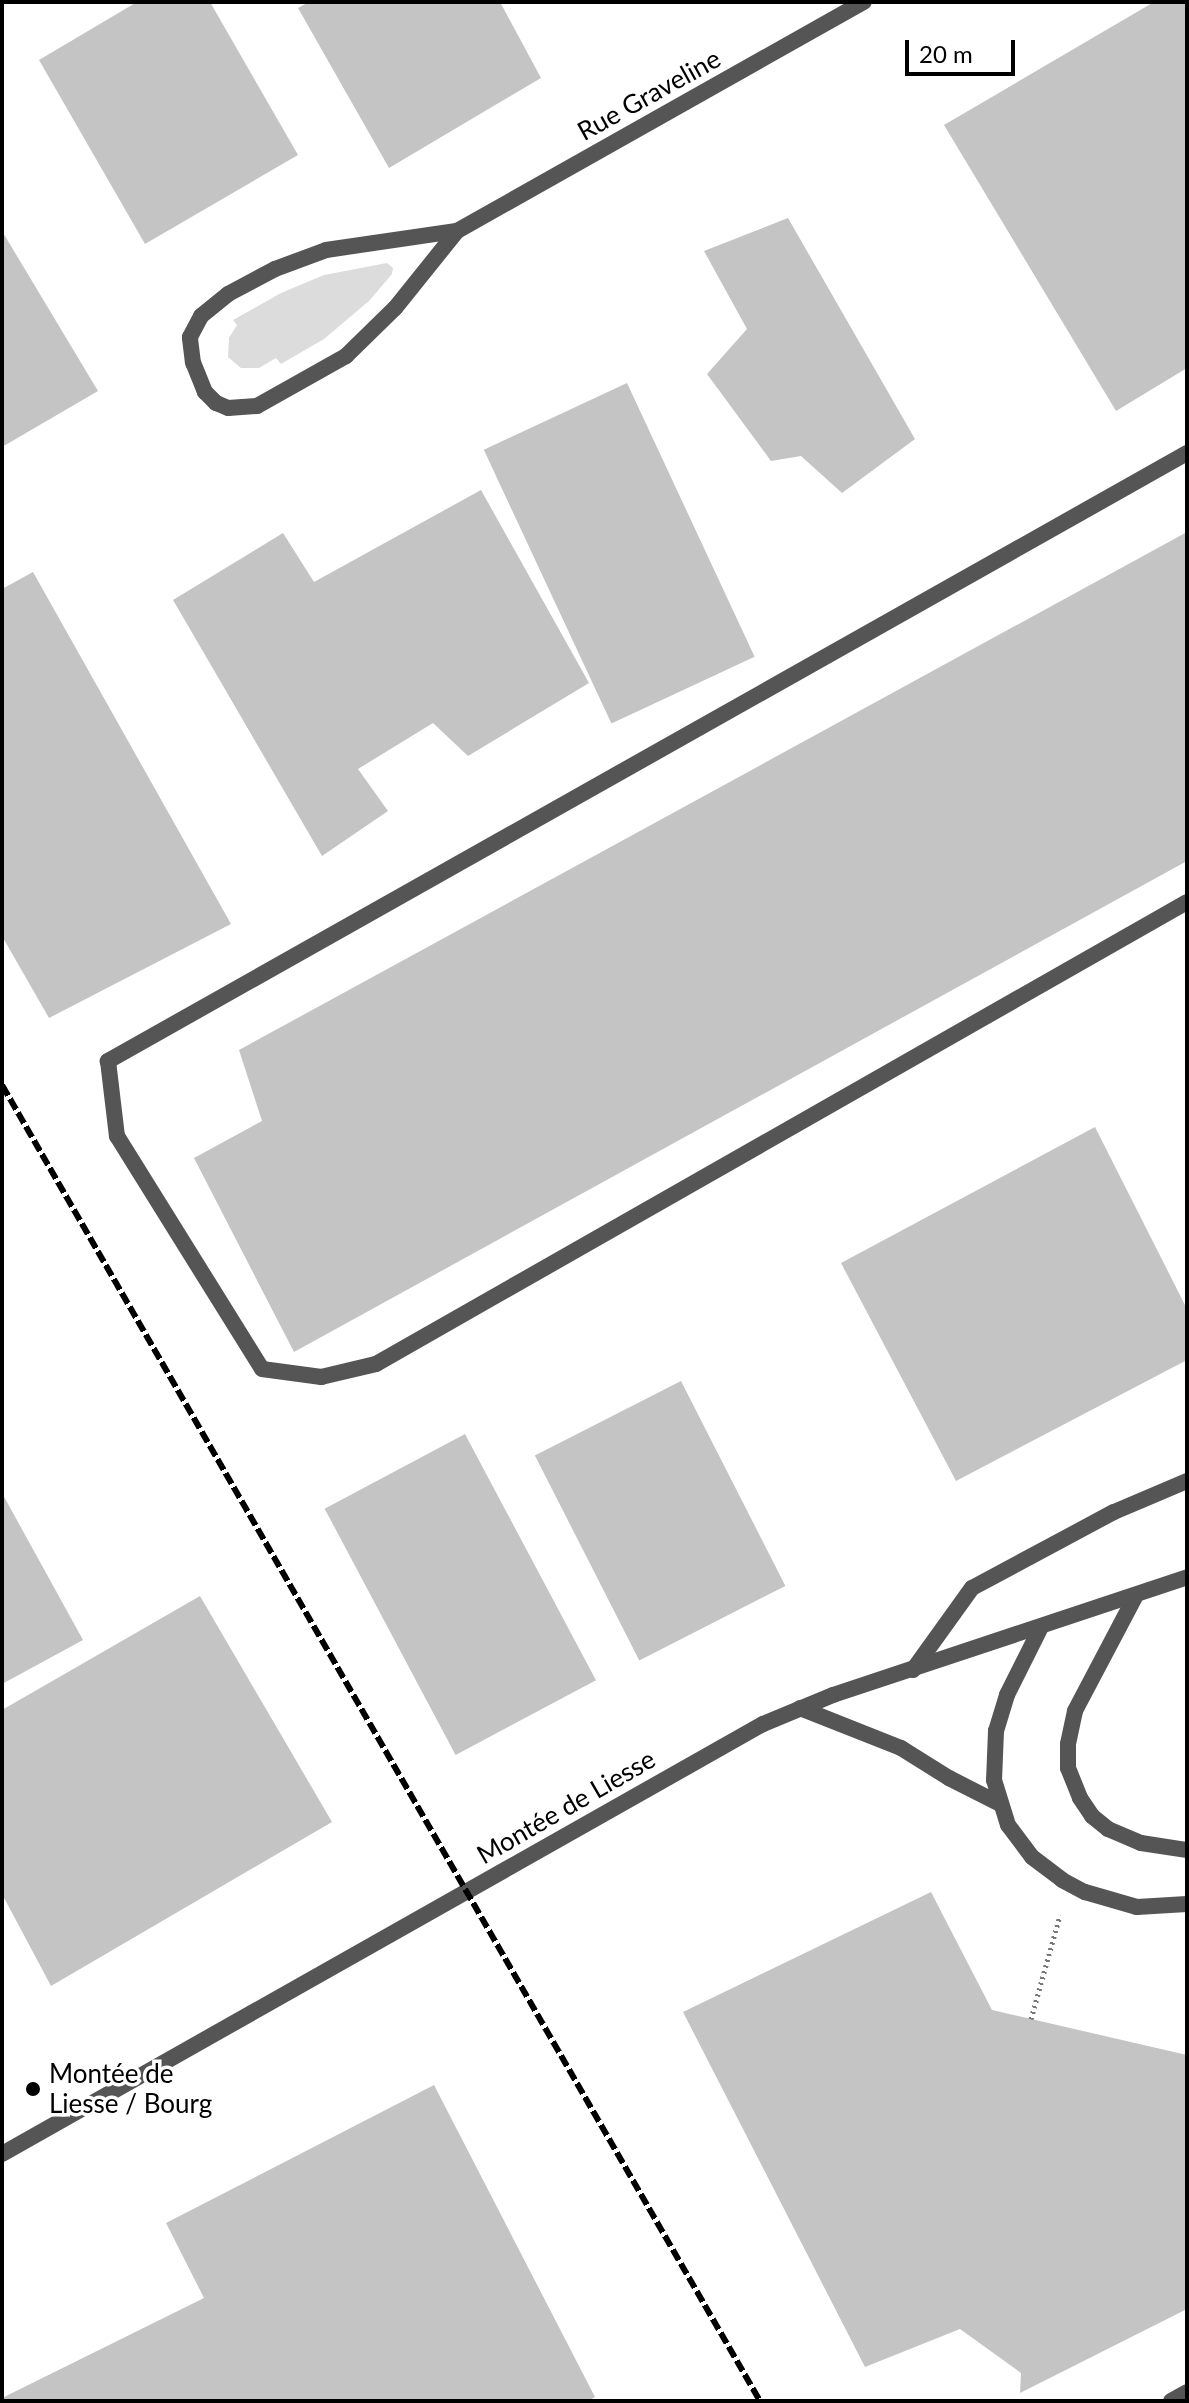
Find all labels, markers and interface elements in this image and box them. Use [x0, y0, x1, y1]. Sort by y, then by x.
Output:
scale bar [909, 24, 1019, 74]
text: 20 m [919, 39, 973, 68]
street label: Rue Graveline [572, 43, 726, 147]
street label: Montée de Liesse [471, 1743, 661, 1871]
place label: Montée de Liesse / Bourg [49, 2058, 212, 2120]
marker: Montée de Liesse / Bourg [24, 2080, 42, 2098]

